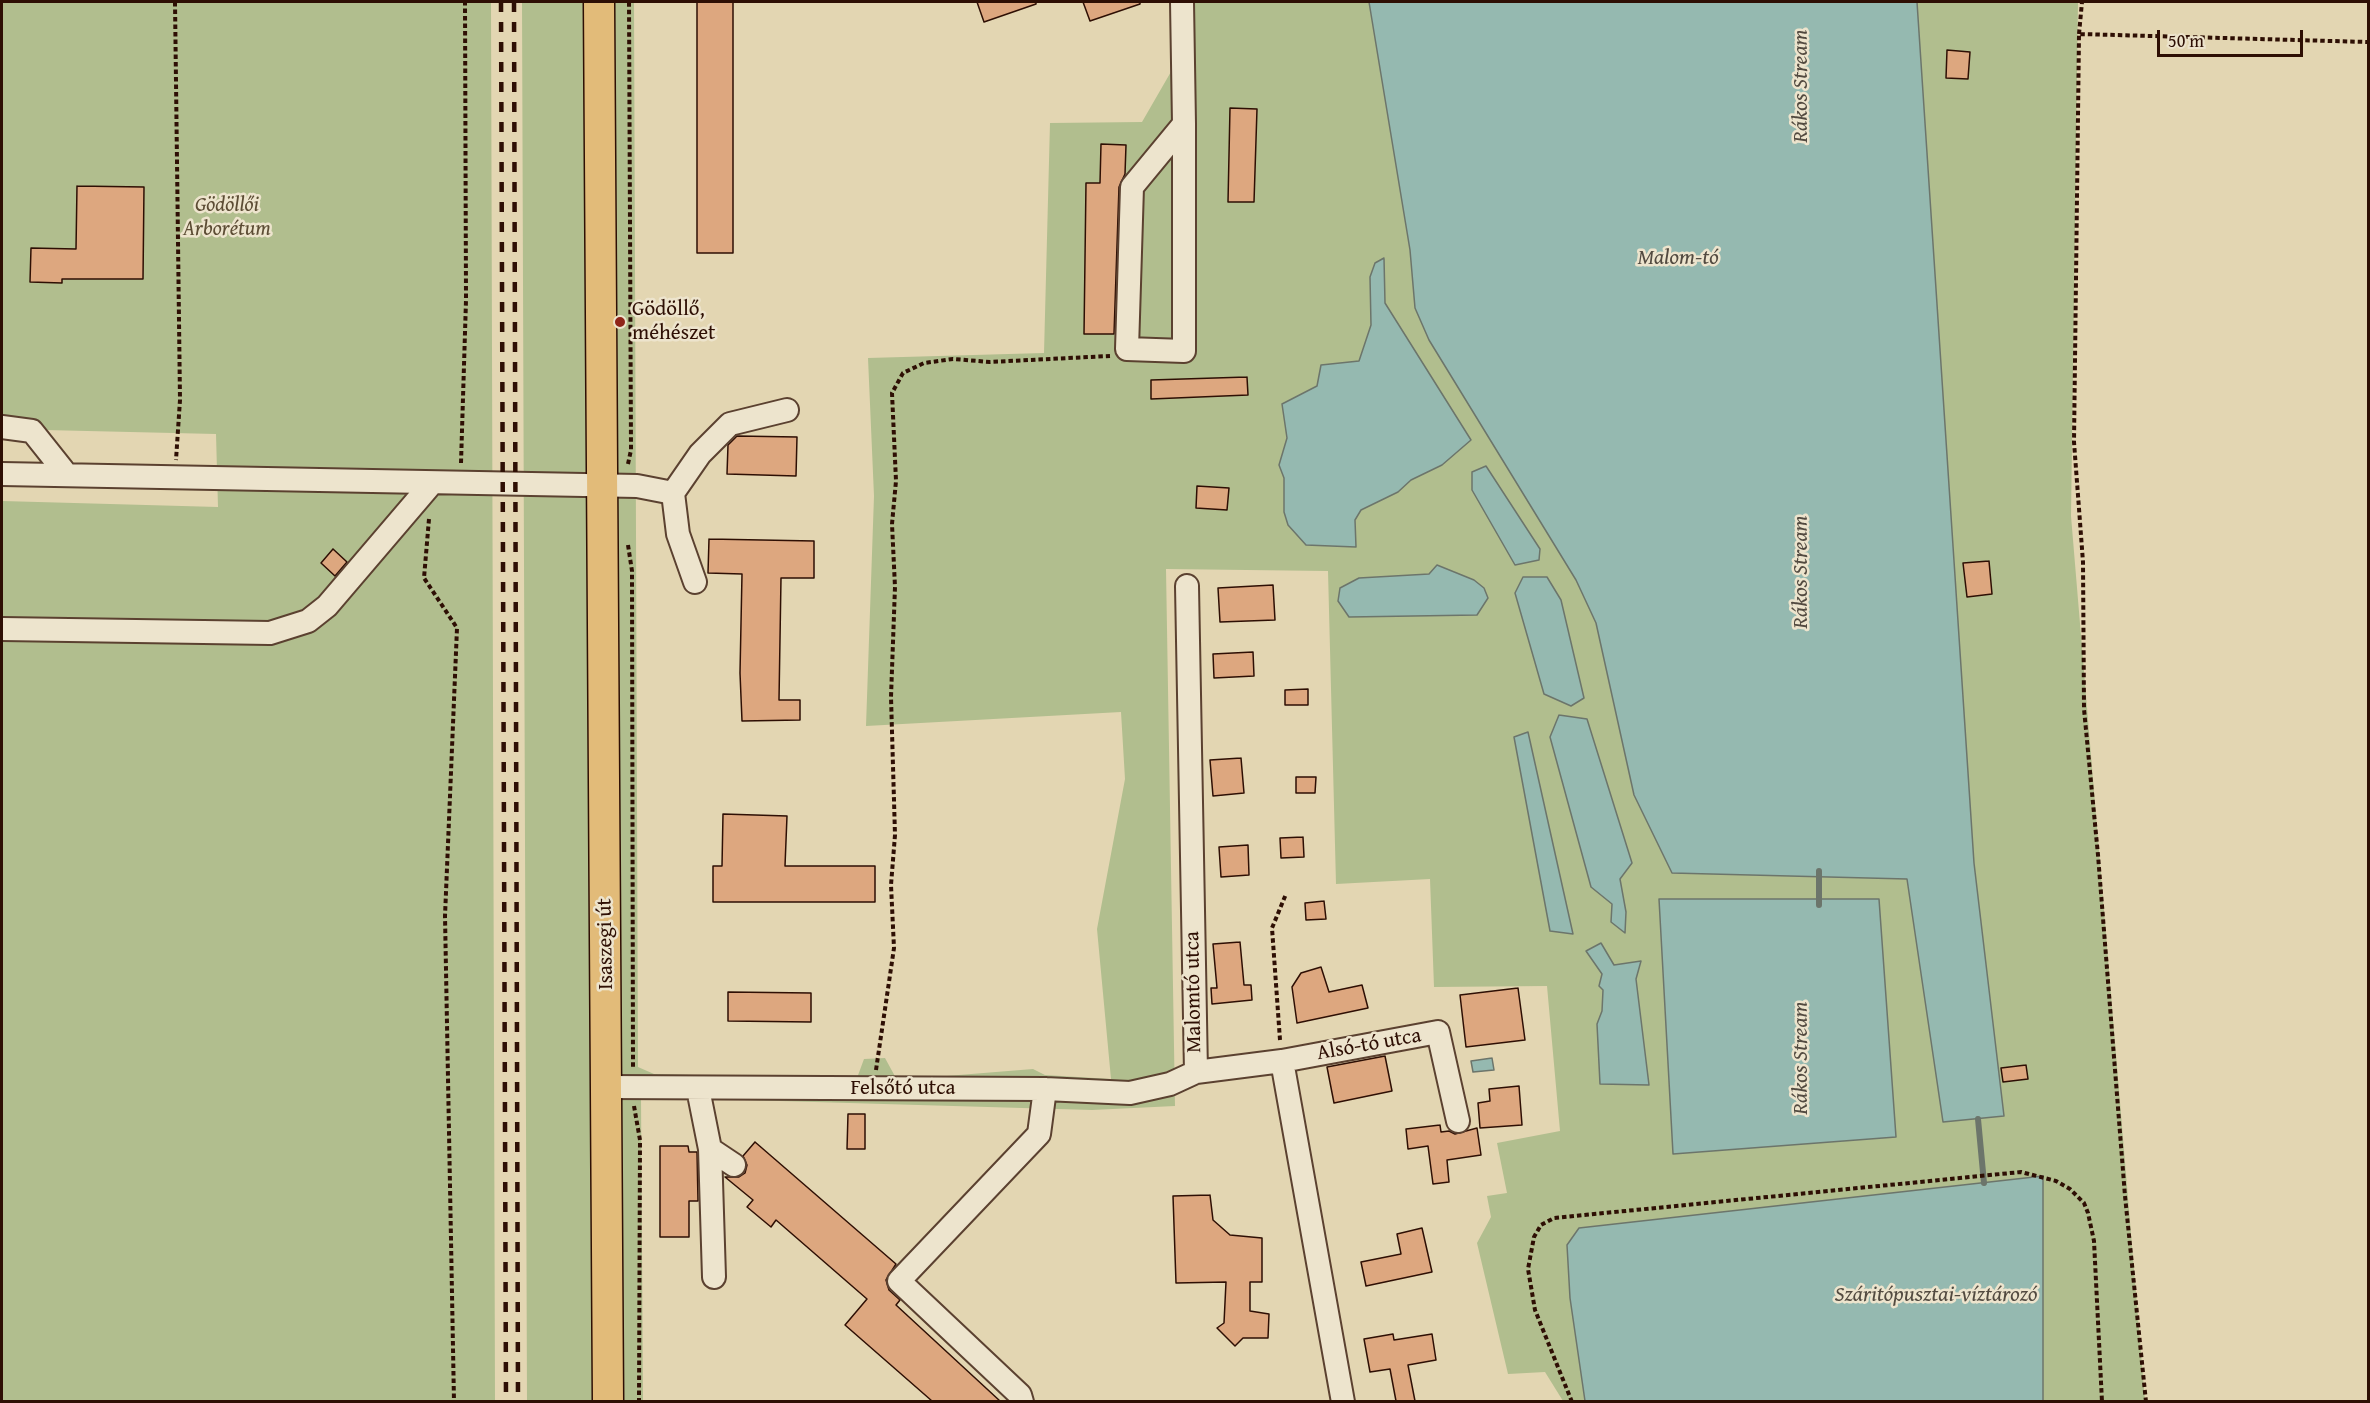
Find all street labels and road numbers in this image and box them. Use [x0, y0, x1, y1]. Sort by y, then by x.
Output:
street label: Isaszegi út [593, 898, 619, 990]
street label: Malomtó utca [1180, 931, 1208, 1053]
street label: Alsó-tó utca [1315, 1023, 1423, 1067]
street label: Felsőtó utca [851, 1076, 955, 1102]

